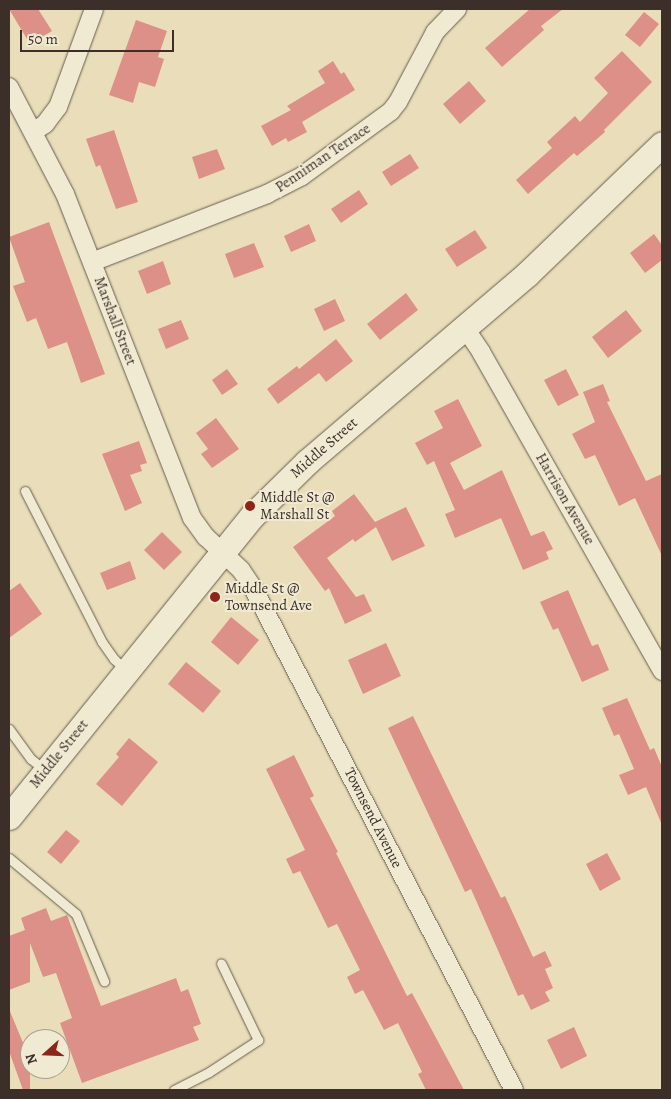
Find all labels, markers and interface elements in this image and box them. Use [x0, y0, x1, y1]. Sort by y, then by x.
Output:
scale bar [22, 20, 176, 52]
text: 50 m [28, 29, 58, 49]
street label: Penniman Terrace [272, 120, 374, 196]
street label: Marshall Street [90, 274, 140, 368]
street label: Middle Street [287, 414, 361, 482]
street label: Harrison Avenue [531, 450, 599, 548]
place label: Middle St @ Marshall St [260, 488, 335, 523]
marker: Middle St @ Marshall St [244, 500, 256, 512]
place label: Middle St @ Townsend Ave [225, 579, 312, 614]
marker: Middle St @ Townsend Ave [209, 591, 221, 603]
street label: Middle Street [26, 716, 92, 792]
street label: Townsend Avenue [340, 765, 406, 871]
north arrow [20, 1029, 70, 1079]
text: N [21, 1051, 42, 1067]

